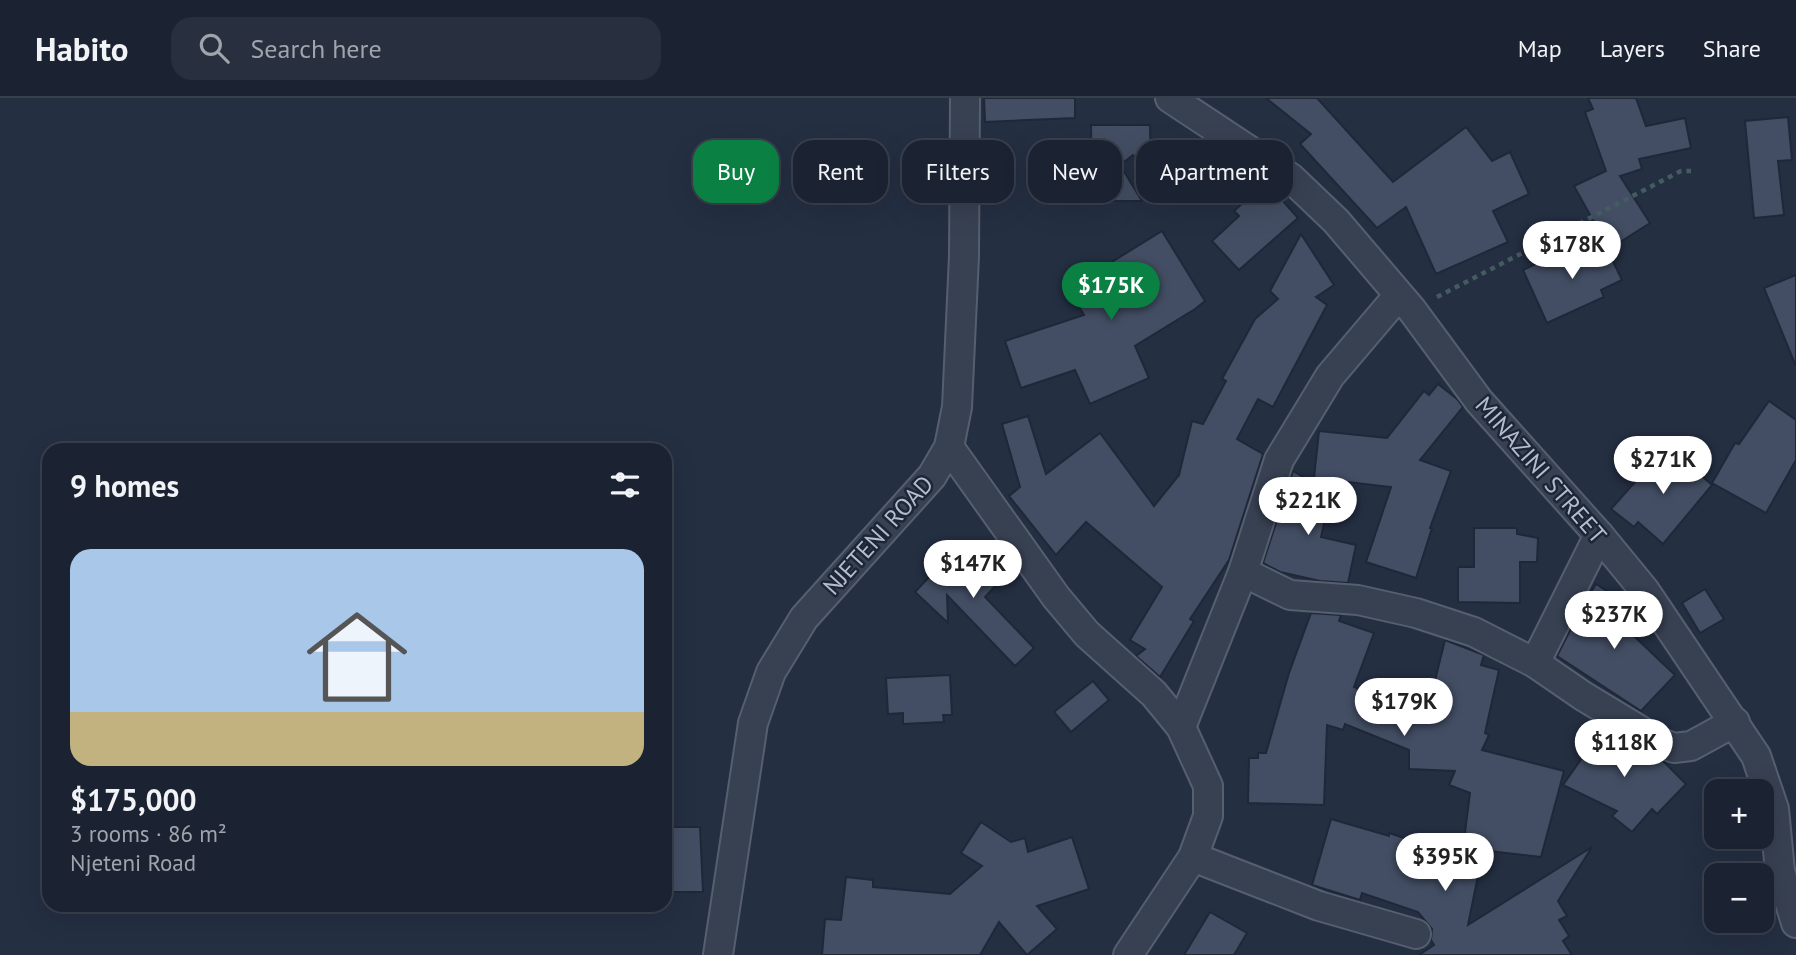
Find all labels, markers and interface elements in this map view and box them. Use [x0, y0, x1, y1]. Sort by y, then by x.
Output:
search box [171, 17, 661, 80]
text: Habito [35, 27, 129, 70]
icon: search [195, 29, 233, 67]
text: Search here [251, 32, 382, 65]
text: Map [1518, 33, 1562, 64]
text: Layers [1600, 33, 1665, 64]
text: Share [1703, 33, 1761, 64]
chip: Buy [693, 140, 779, 203]
chip: Rent [793, 140, 888, 203]
chip: Filters [902, 140, 1014, 203]
chip: New [1028, 140, 1122, 203]
chip: Apartment [1136, 140, 1293, 203]
pin: $178K [1523, 222, 1621, 281]
text: $178K [1539, 229, 1605, 258]
pin: $175K [1062, 262, 1160, 322]
text: $175K [1078, 270, 1144, 299]
street label: MINAZINI STREET [1469, 390, 1613, 550]
pin: $271K [1614, 436, 1712, 496]
text: $271K [1630, 444, 1696, 473]
text: 9 homes [70, 466, 179, 505]
icon: filters [606, 466, 644, 504]
street label: NJETENI ROAD [816, 469, 940, 601]
pin: $221K [1259, 478, 1357, 537]
text: $221K [1275, 485, 1341, 514]
pin: $147K [924, 540, 1022, 600]
text: $147K [940, 548, 1006, 577]
pin: $237K [1565, 592, 1663, 651]
icon: home [294, 594, 420, 720]
text: $237K [1581, 599, 1647, 628]
pin: $179K [1355, 678, 1453, 738]
text: $179K [1371, 686, 1437, 715]
pin: $118K [1575, 720, 1673, 779]
text: $118K [1591, 727, 1657, 756]
map controls [1704, 779, 1774, 933]
button: + [1704, 779, 1774, 849]
text: $175,000 [70, 780, 197, 819]
text: 3 rooms · 86 m² [70, 819, 227, 848]
pin: $395K [1396, 834, 1494, 893]
text: $395K [1412, 841, 1478, 870]
text: Njeteni Road [70, 848, 196, 877]
button: − [1704, 863, 1774, 933]

